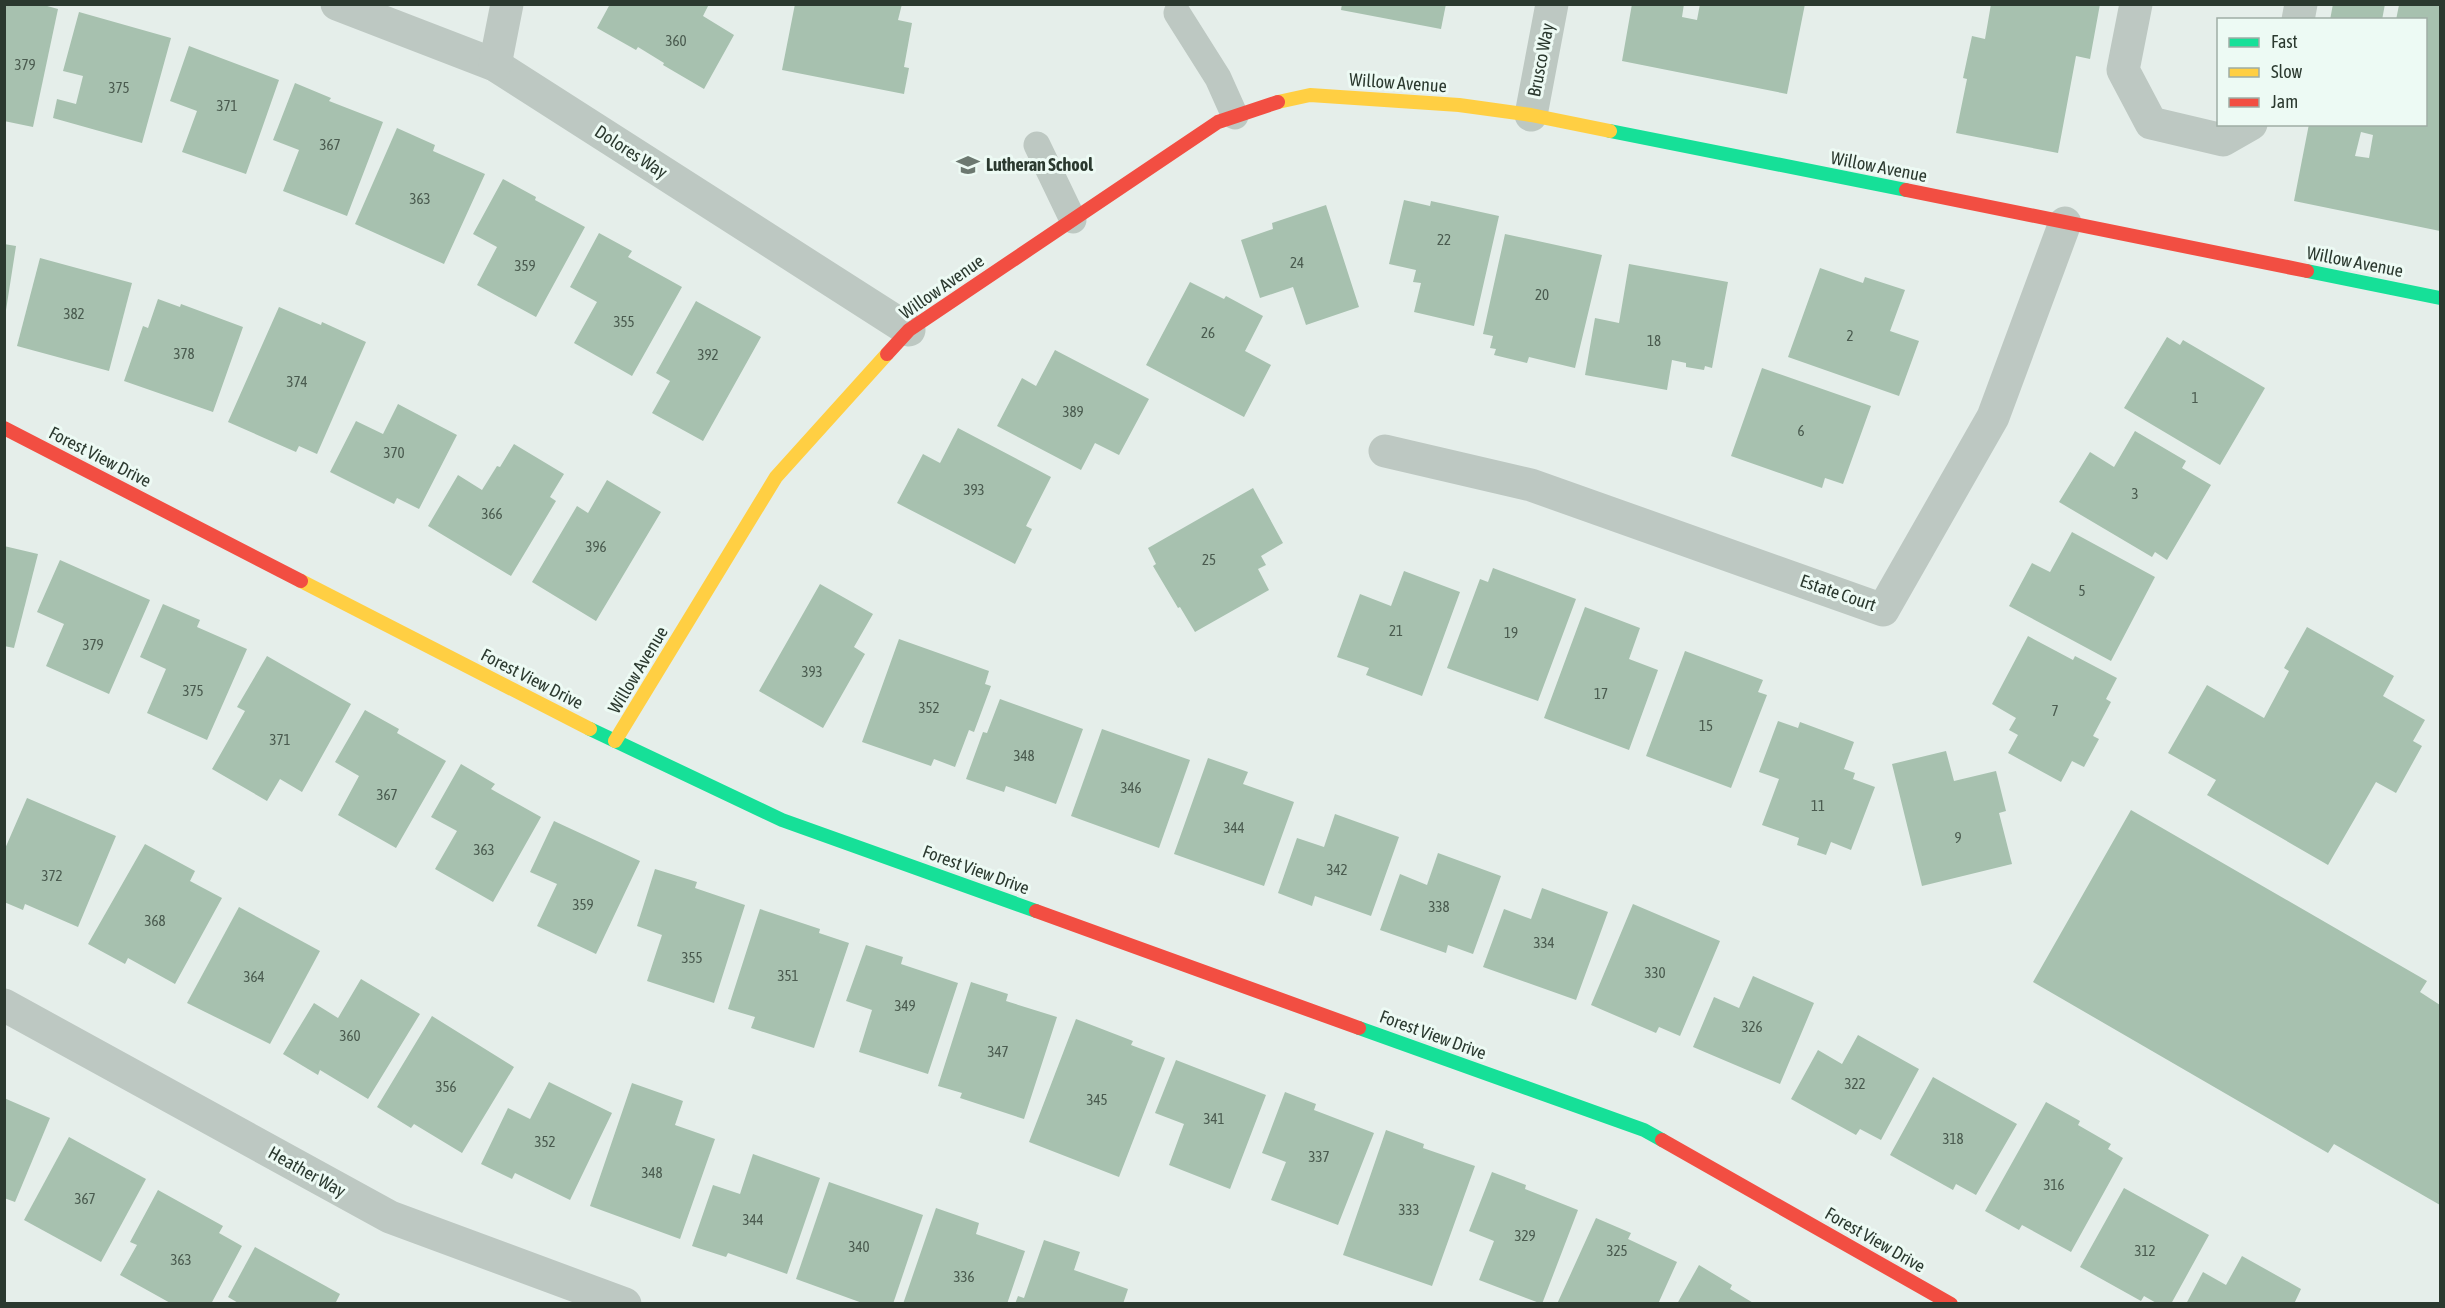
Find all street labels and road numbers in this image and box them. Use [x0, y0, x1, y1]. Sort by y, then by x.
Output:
street label: Brusco Way [1523, 21, 1558, 99]
street label: Willow Avenue [1348, 69, 1448, 96]
street label: Dolores Way [591, 120, 671, 183]
street label: Willow Avenue [1829, 147, 1929, 186]
street label: Willow Avenue [2305, 242, 2405, 281]
street label: Willow Avenue [896, 250, 988, 323]
street label: Forest View Drive [46, 422, 155, 491]
street label: Estate Court [1797, 570, 1879, 615]
street label: Willow Avenue [603, 622, 672, 717]
street label: Forest View Drive [478, 644, 587, 713]
street label: Forest View Drive [920, 841, 1032, 899]
street label: Forest View Drive [1377, 1006, 1489, 1064]
street label: Heather Way [265, 1142, 350, 1201]
street label: Forest View Drive [1822, 1202, 1929, 1277]

